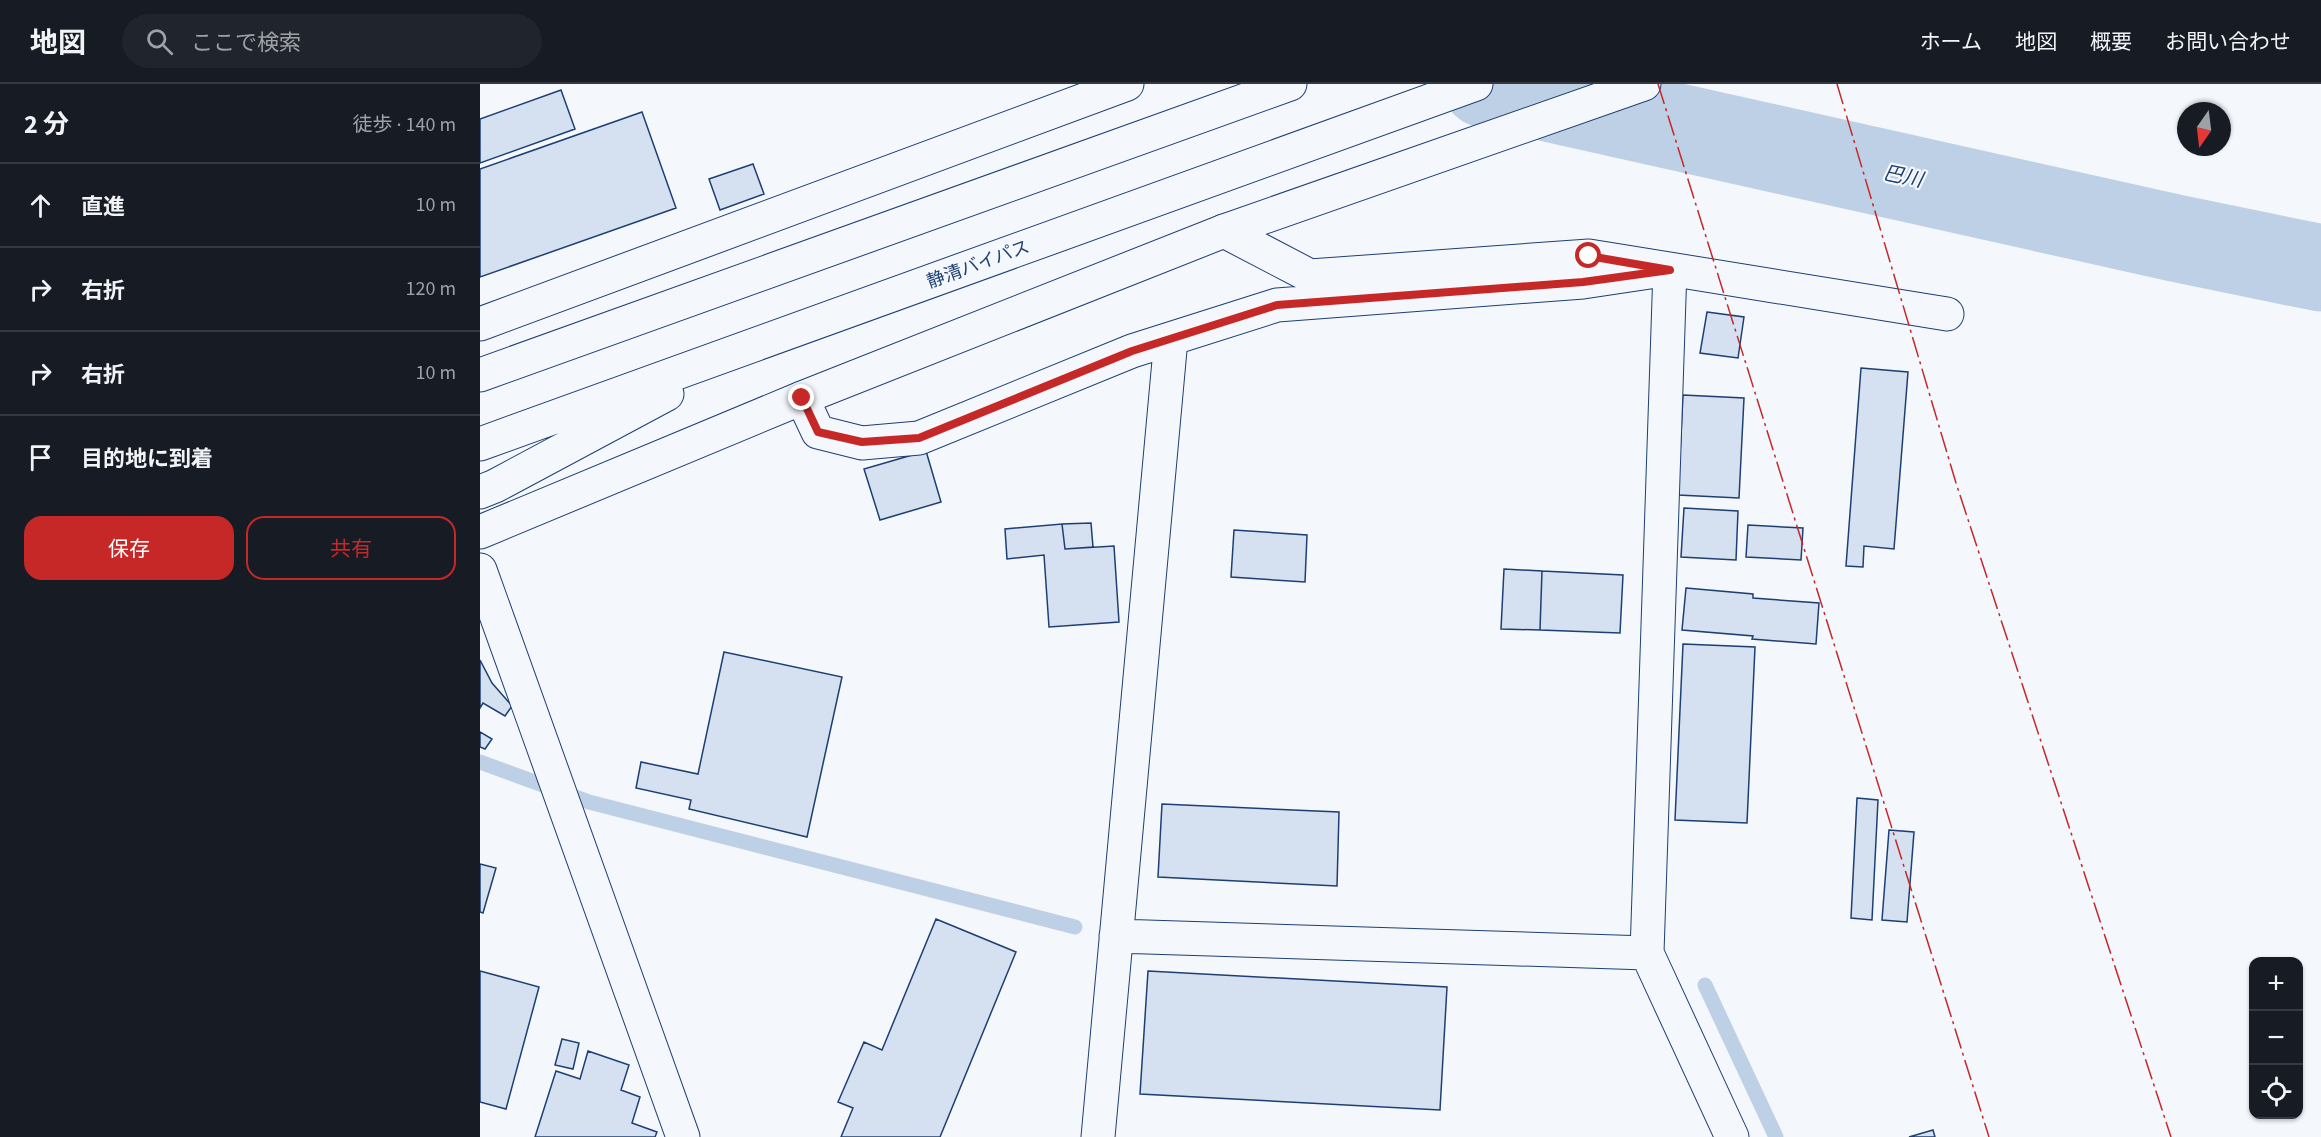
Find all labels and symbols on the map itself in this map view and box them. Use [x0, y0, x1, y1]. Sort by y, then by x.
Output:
north arrow [2177, 102, 2231, 156]
water label: 巴川 [1880, 159, 1927, 195]
street label: 静清バイパス [923, 234, 1033, 295]
route start [1575, 242, 1601, 268]
route end [788, 384, 814, 410]

